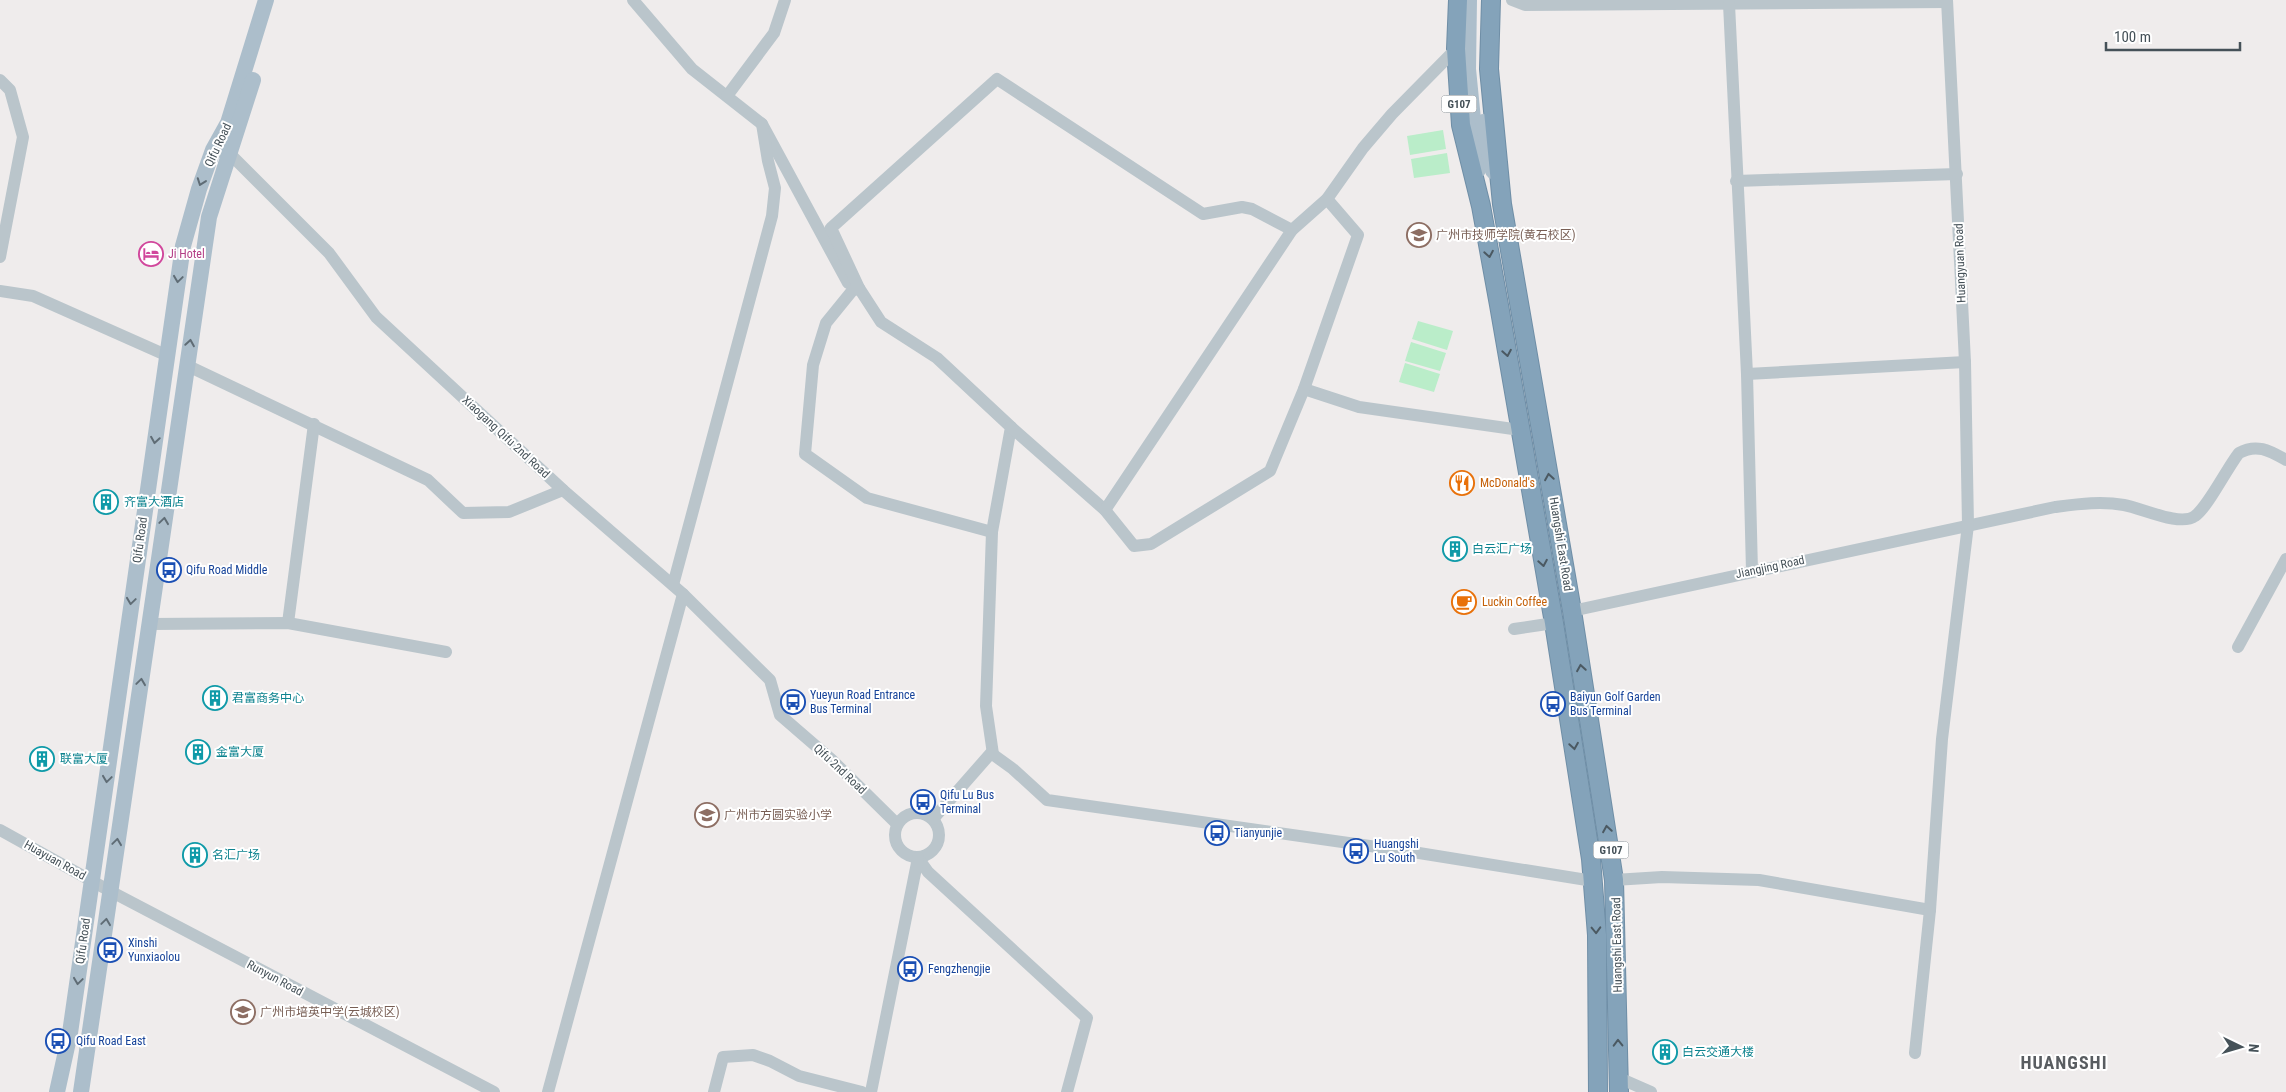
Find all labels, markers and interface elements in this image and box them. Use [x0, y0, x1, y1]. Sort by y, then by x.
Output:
scale bar [2106, 20, 2240, 52]
text: 100 m [2114, 28, 2151, 46]
road number: G107 [1442, 96, 1476, 112]
street label: Qifu Road [202, 121, 234, 169]
one-way arrow [197, 177, 207, 186]
school or university icon: 广州市技师学院(黄石校区) [1406, 222, 1432, 248]
street label: Huangyuan Road [1952, 223, 1968, 303]
place label: 广州市技师学院(黄石校区) [1436, 228, 1576, 242]
hotel icon: Ji Hotel [138, 241, 164, 267]
place label: Ji Hotel [168, 247, 205, 261]
one-way arrow [1484, 250, 1494, 258]
one-way arrow [174, 275, 184, 284]
one-way arrow [184, 338, 195, 346]
one-way arrow [1501, 349, 1511, 358]
street label: Xiaogang Qifu 2nd Road [459, 393, 553, 481]
one-way arrow [150, 437, 161, 445]
restaurant icon: McDonald's [1449, 470, 1475, 496]
one-way arrow [1545, 472, 1555, 481]
place label: McDonald's [1480, 476, 1535, 490]
building icon: 齐富大酒店 [93, 489, 119, 515]
place label: 齐富大酒店 [124, 495, 184, 509]
street label: Huangshi East Road [1547, 496, 1575, 592]
street label: Qifu Road [130, 516, 150, 564]
one-way arrow [159, 516, 169, 525]
building icon: 白云汇广场 [1442, 536, 1468, 562]
place label: 白云汇广场 [1472, 542, 1532, 556]
street label: Jiangjing Road [1734, 553, 1806, 581]
bus stop icon: Qifu Road Middle [156, 557, 182, 583]
one-way arrow [1538, 559, 1548, 567]
place label: Qifu Road Middle [186, 563, 268, 577]
cafe icon: Luckin Coffee [1451, 589, 1477, 615]
place label: Luckin Coffee [1482, 595, 1547, 609]
one-way arrow [127, 597, 137, 605]
one-way arrow [1577, 664, 1587, 673]
one-way arrow [136, 677, 146, 686]
building icon: 君富商务中心 [202, 685, 228, 711]
place label: Yueyun Road Entrance Bus Terminal [810, 688, 915, 716]
bus stop icon: Yueyun Road Entrance Bus Terminal [780, 689, 806, 715]
place label: Baiyun Golf Garden Bus Terminal [1570, 690, 1661, 718]
place label: 君富商务中心 [232, 691, 304, 705]
bus stop icon: Baiyun Golf Garden Bus Terminal [1540, 691, 1566, 717]
building icon: 金富大厦 [185, 739, 211, 765]
street label: Qifu 2nd Road [811, 741, 869, 797]
one-way arrow [1568, 742, 1578, 750]
place label: 金富大厦 [216, 745, 264, 759]
building icon: 联富大厦 [29, 746, 55, 772]
place label: 联富大厦 [60, 752, 108, 766]
one-way arrow [102, 775, 112, 784]
place label: Qifu Lu Bus Terminal [940, 788, 994, 816]
bus stop icon: Qifu Lu Bus Terminal [910, 789, 936, 815]
school or university icon: 广州市方圆实验小学 [694, 802, 720, 828]
place label: 广州市方圆实验小学 [724, 808, 832, 822]
bus stop icon: Tianyunjie [1204, 820, 1230, 846]
one-way arrow [1603, 824, 1613, 833]
place label: Tianyunjie [1234, 826, 1283, 840]
street label: Huayuan Road [22, 837, 88, 883]
place label: Huangshi Lu South [1374, 837, 1419, 865]
one-way arrow [112, 838, 122, 847]
bus stop icon: Huangshi Lu South [1343, 838, 1369, 864]
building icon: 名汇广场 [182, 842, 208, 868]
road number: G107 [1594, 842, 1628, 858]
place label: 名汇广场 [212, 848, 260, 862]
street label: Huangshi East Road [1609, 897, 1625, 993]
street label: Qifu Road [73, 917, 93, 965]
one-way arrow [100, 918, 110, 927]
one-way arrow [1591, 926, 1602, 934]
place label: Xinshi Yunxiaolou [128, 936, 180, 964]
bus stop icon: Xinshi Yunxiaolou [97, 937, 123, 963]
bus stop icon: Fengzhengjie [897, 956, 923, 982]
street label: Runyun Road [245, 957, 305, 999]
place label: Fengzhengjie [928, 962, 991, 976]
one-way arrow [73, 977, 83, 985]
school or university icon: 广州市培英中学(云城校区) [230, 999, 256, 1025]
place label: 广州市培英中学(云城校区) [260, 1005, 400, 1019]
north arrow [2216, 1022, 2266, 1072]
bus stop icon: Qifu Road East [45, 1028, 71, 1054]
place label: Qifu Road East [76, 1034, 146, 1048]
one-way arrow [1613, 1039, 1624, 1047]
building icon: 白云交通大楼 [1652, 1039, 1678, 1065]
text: N [2246, 1043, 2262, 1053]
place label: 白云交通大楼 [1682, 1045, 1754, 1059]
district label: HUANGSHI [2020, 1052, 2108, 1073]

